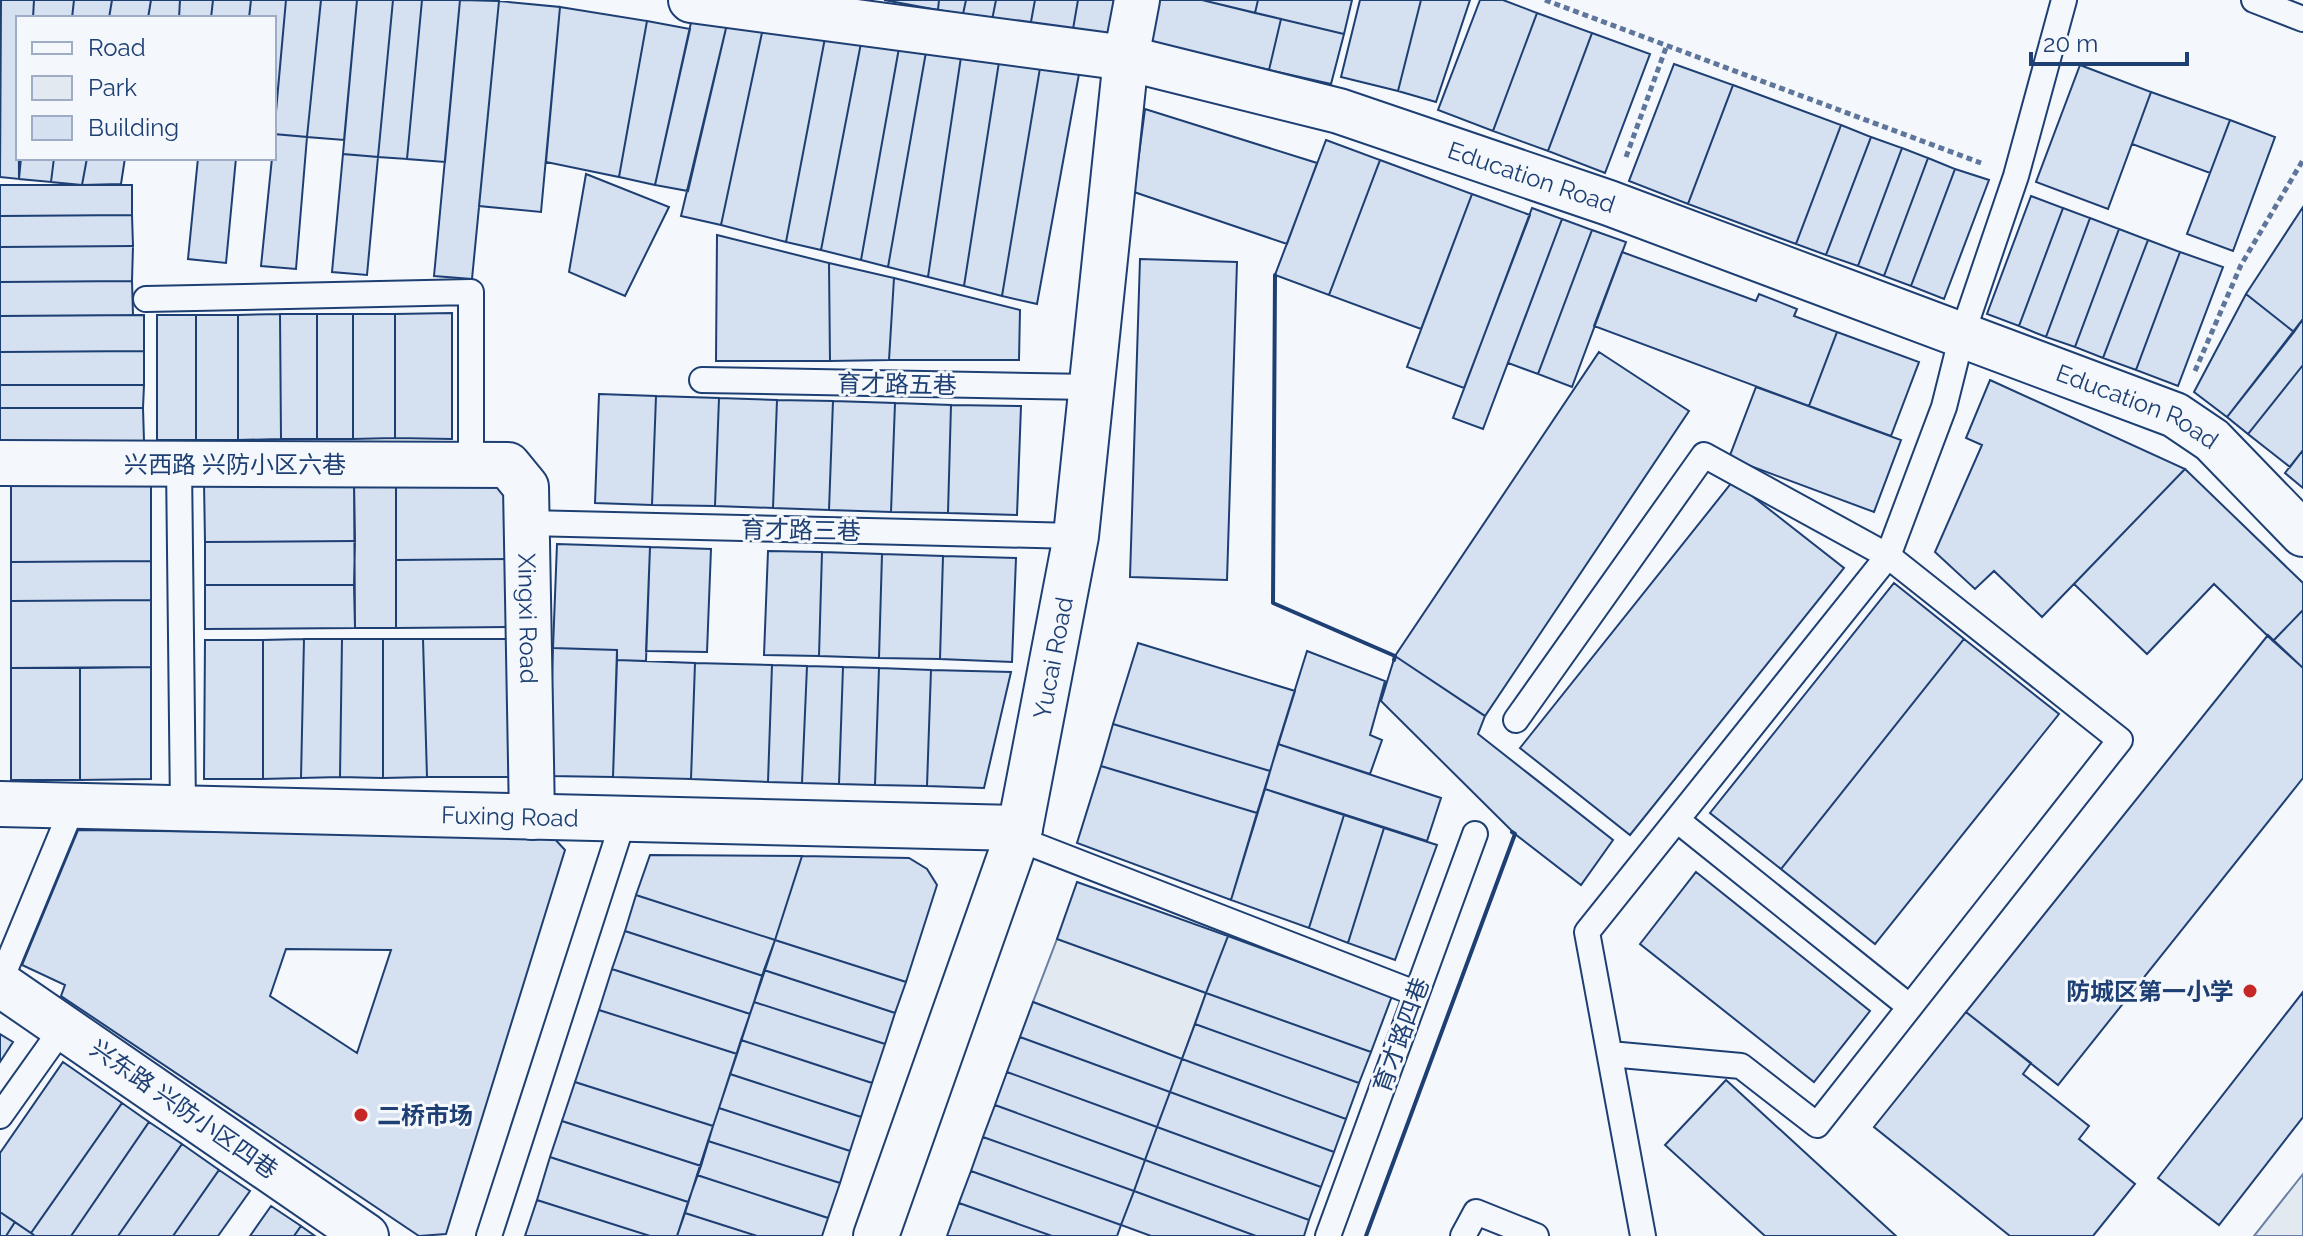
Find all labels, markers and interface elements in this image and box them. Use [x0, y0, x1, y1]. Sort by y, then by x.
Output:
legend [16, 16, 276, 160]
scale bar [2031, 16, 2187, 66]
text: 20 m [2043, 29, 2098, 58]
text: Road [88, 33, 146, 62]
text: Park [88, 73, 137, 102]
text: Building [88, 113, 179, 142]
street label: Education Road [1444, 135, 1619, 219]
street label: Education Road [2052, 357, 2224, 455]
street label: 育才路五巷 [837, 368, 957, 400]
street label: 兴西路 兴防小区六巷 [124, 450, 346, 479]
street label: 育才路三巷 [741, 514, 861, 546]
street label: Xingxi Road [513, 553, 544, 684]
street label: Yucai Road [1027, 594, 1079, 721]
street label: Fuxing Road [441, 800, 579, 832]
street label: 育才路四巷 [1367, 974, 1435, 1096]
place label: 防城区第一小学 [2066, 977, 2234, 1006]
marker: 防城区第一小学 [2241, 982, 2259, 1000]
street label: 兴东路 兴防小区四巷 [85, 1033, 283, 1185]
place label: 二桥市场 [377, 1101, 473, 1130]
marker: 二桥市场 [352, 1106, 370, 1124]

